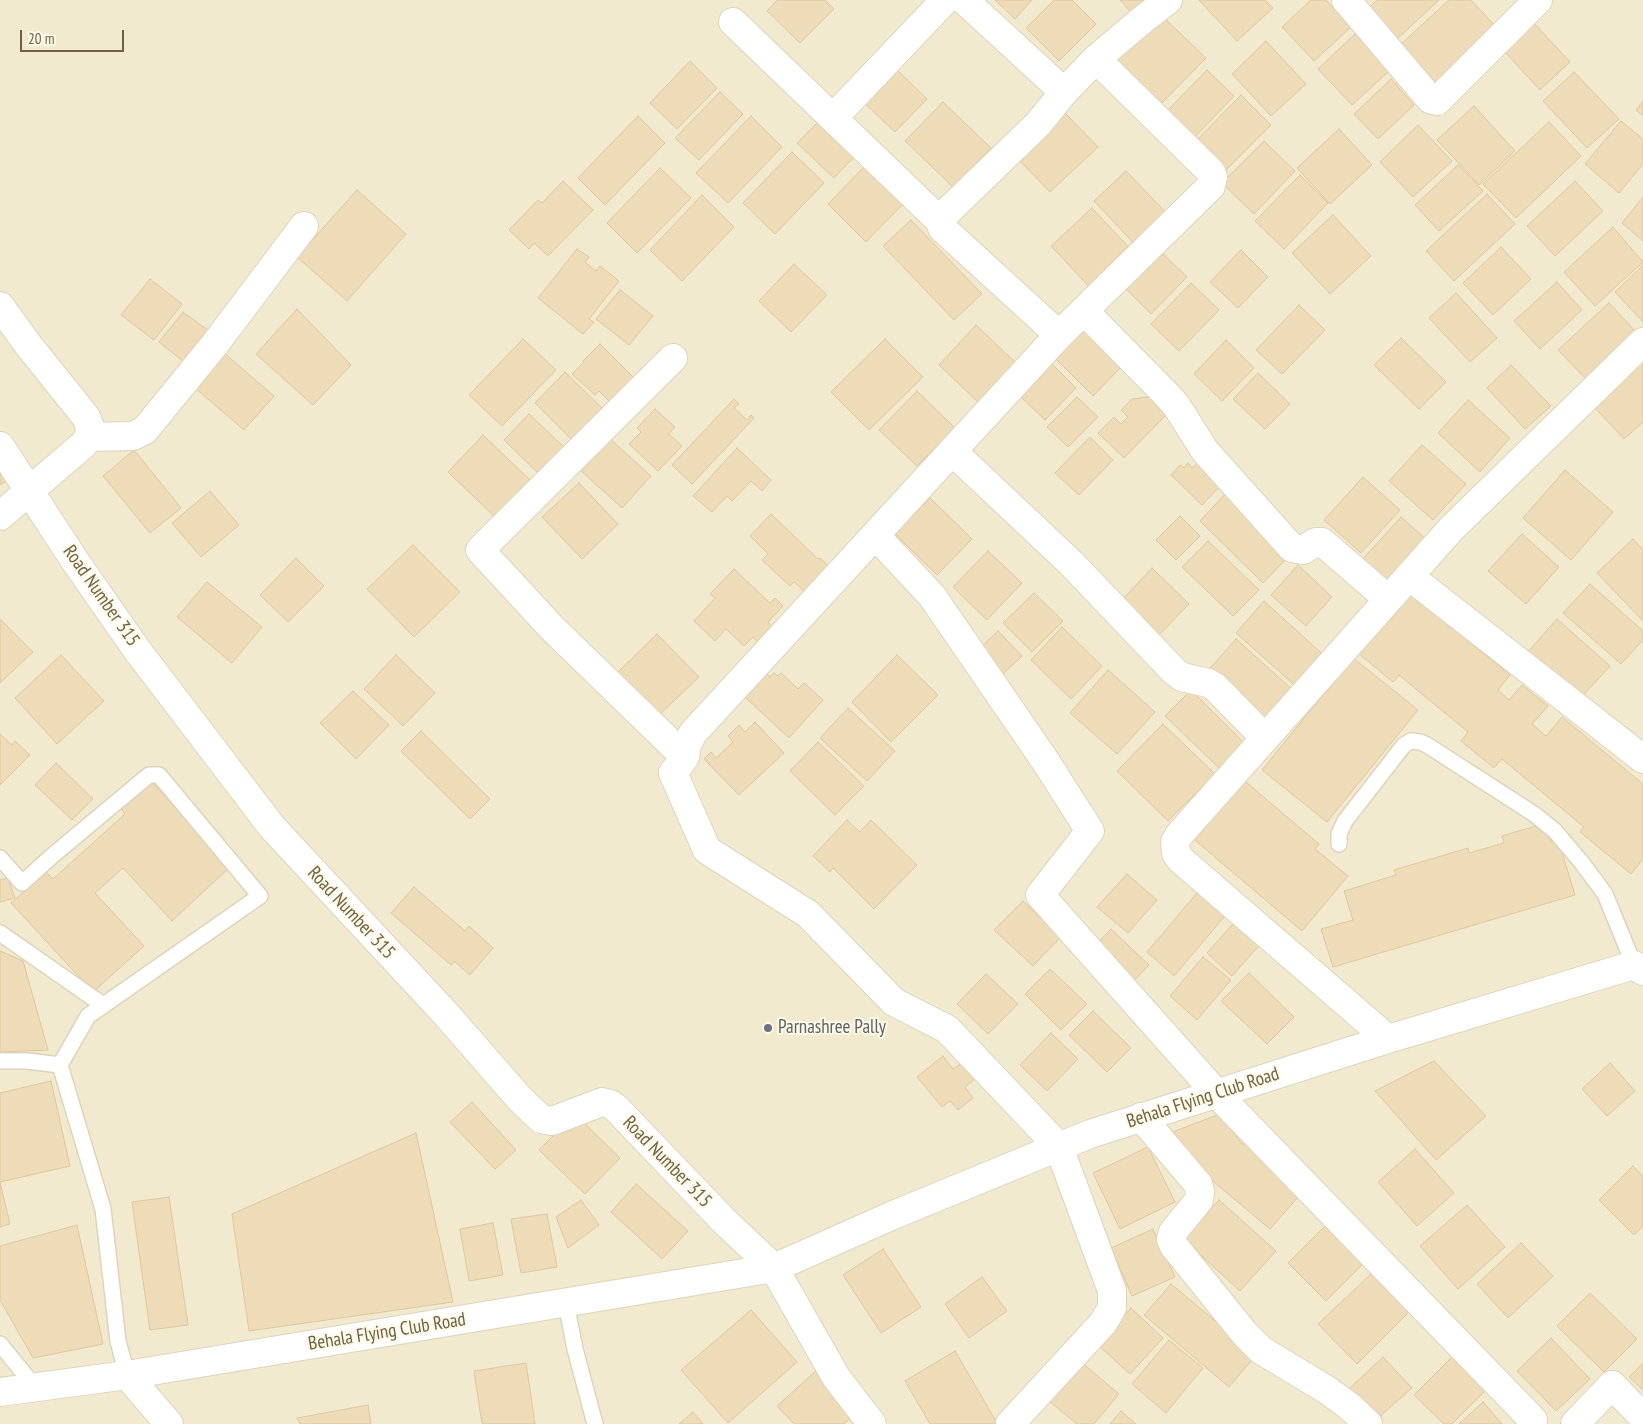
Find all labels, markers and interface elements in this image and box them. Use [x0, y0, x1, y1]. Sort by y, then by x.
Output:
scale bar [22, 20, 126, 52]
text: 20 m [28, 29, 54, 48]
street label: Road Number 315 [58, 541, 144, 651]
street label: Road Number 315 [302, 862, 400, 964]
place label: Parnashree Pally [778, 1017, 886, 1039]
marker: Parnashree Pally [762, 1022, 774, 1034]
street label: Behala Flying Club Road [1124, 1063, 1282, 1133]
street label: Road Number 315 [618, 1112, 716, 1212]
street label: Behala Flying Club Road [307, 1308, 467, 1356]

